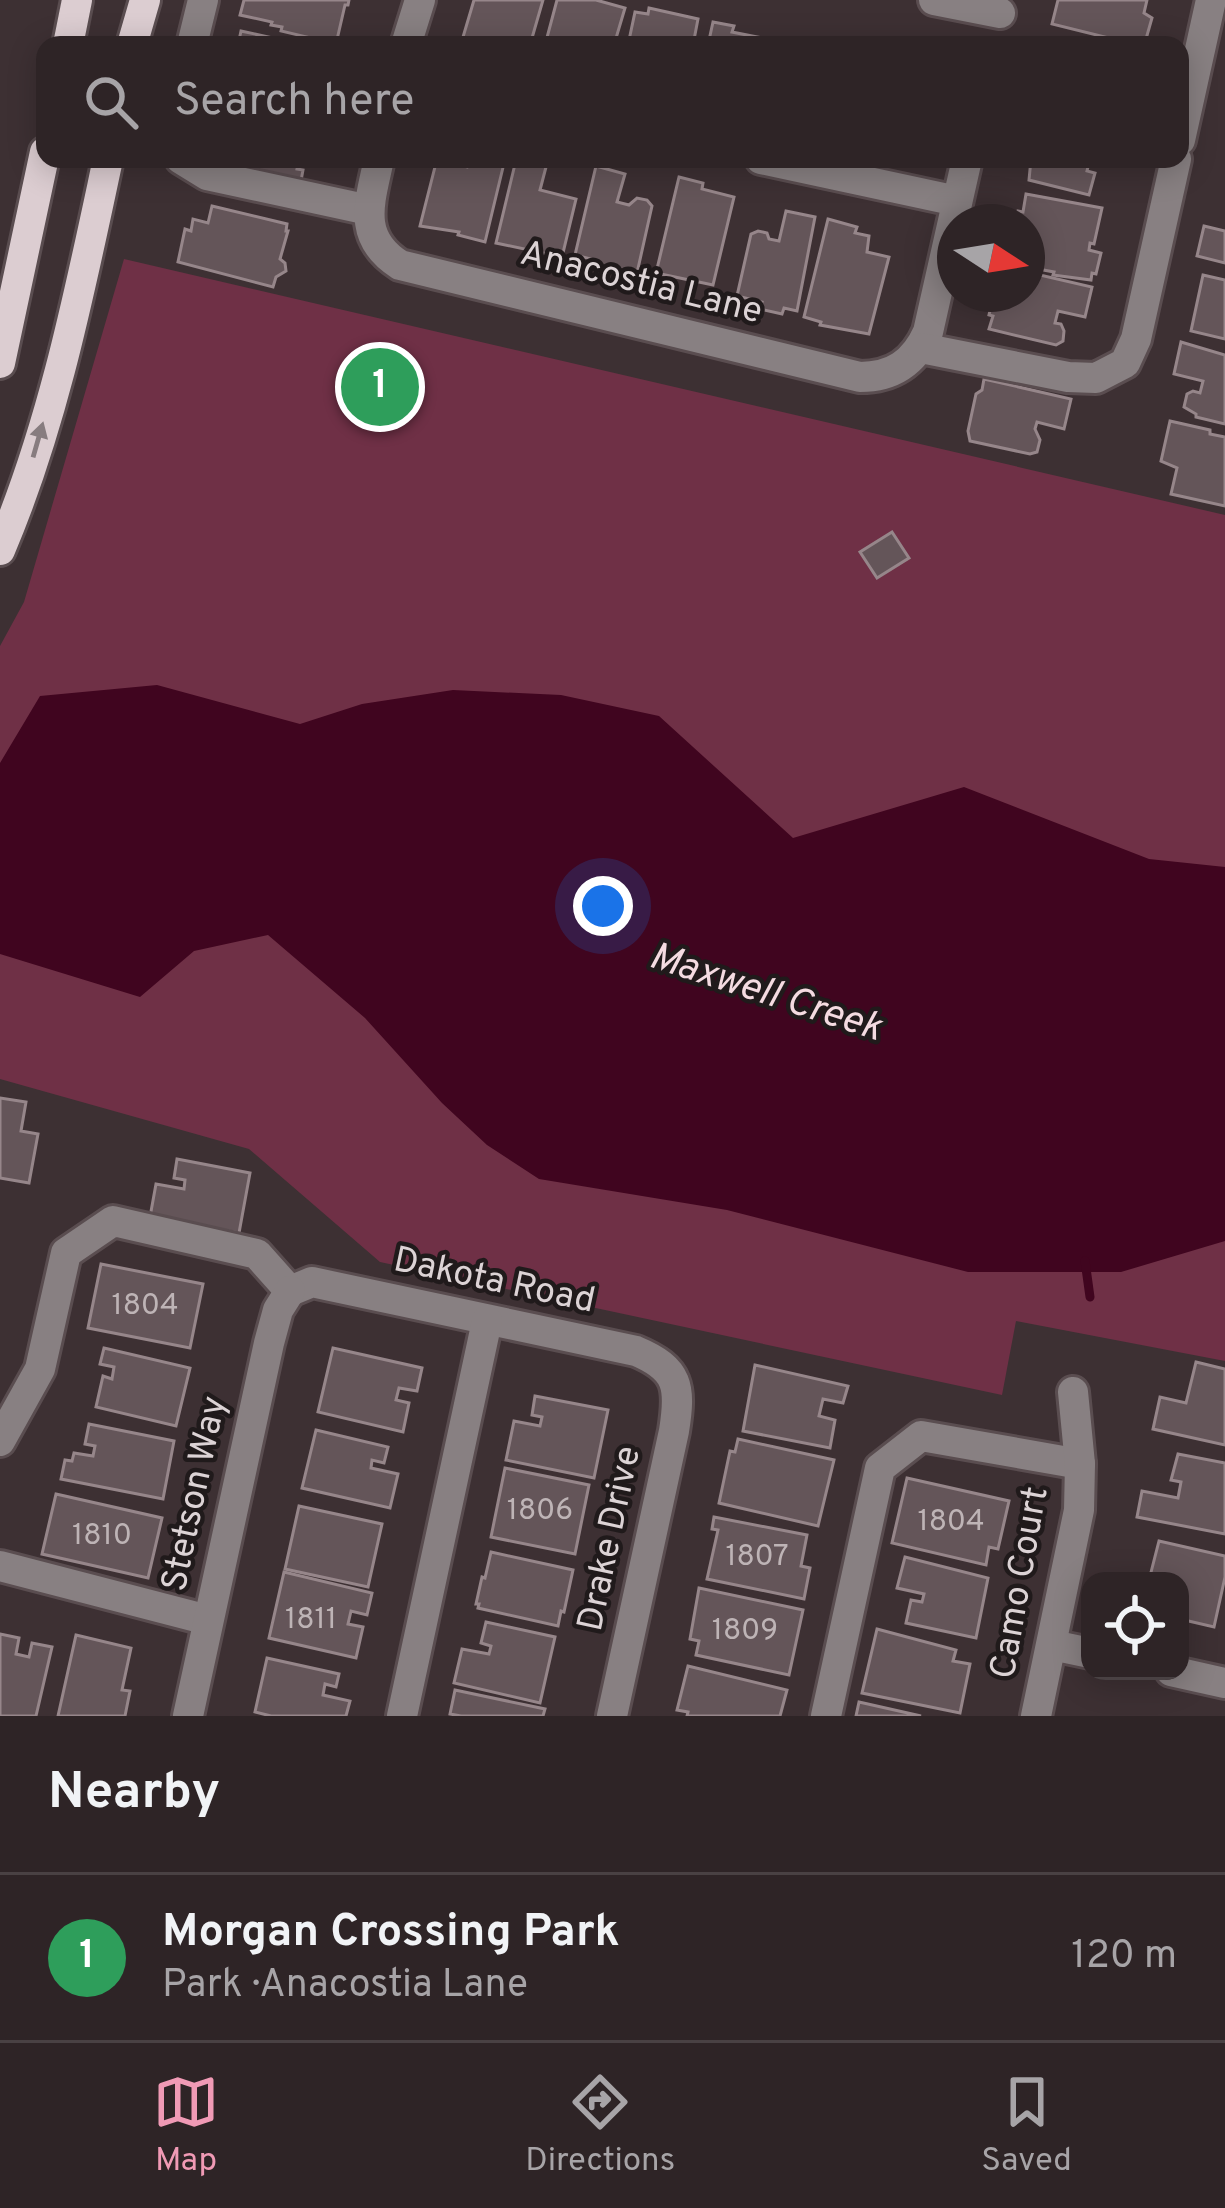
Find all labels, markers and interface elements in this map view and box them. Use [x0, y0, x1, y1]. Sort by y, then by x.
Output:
search box [36, 36, 1189, 168]
icon: search [78, 69, 144, 135]
text: Search here [174, 74, 414, 131]
north arrow [937, 204, 1045, 312]
street label: Anacostia Lane [515, 232, 767, 336]
pin: 1 [341, 342, 419, 432]
one-way arrow [30, 421, 49, 458]
your location [573, 876, 633, 936]
water label: Maxwell Creek [643, 933, 889, 1055]
street label: Dakota Road [389, 1238, 599, 1326]
house number: 1804 [111, 1288, 179, 1325]
street label: Stetson Way [153, 1392, 239, 1596]
street label: Drake Drive [569, 1442, 653, 1636]
street label: Camo Court [981, 1483, 1061, 1683]
house number: 1806 [507, 1493, 573, 1530]
house number: 1804 [917, 1504, 985, 1541]
house number: 1810 [72, 1518, 132, 1555]
house number: 1807 [725, 1539, 789, 1576]
map controls [1081, 1572, 1189, 1680]
button: locate [1081, 1572, 1189, 1680]
house number: 1811 [285, 1602, 337, 1639]
house number: 1809 [712, 1613, 778, 1650]
text: Nearby [48, 1762, 220, 1827]
text: Morgan Crossing Park [162, 1905, 620, 1962]
text: 1 [79, 1933, 95, 1982]
text: 120 m [1071, 1933, 1177, 1982]
text: Park · Anacostia Lane [162, 1962, 528, 2011]
tab: Map [153, 2069, 219, 2183]
tab: Directions [525, 2069, 675, 2183]
tab: Saved [981, 2069, 1072, 2183]

